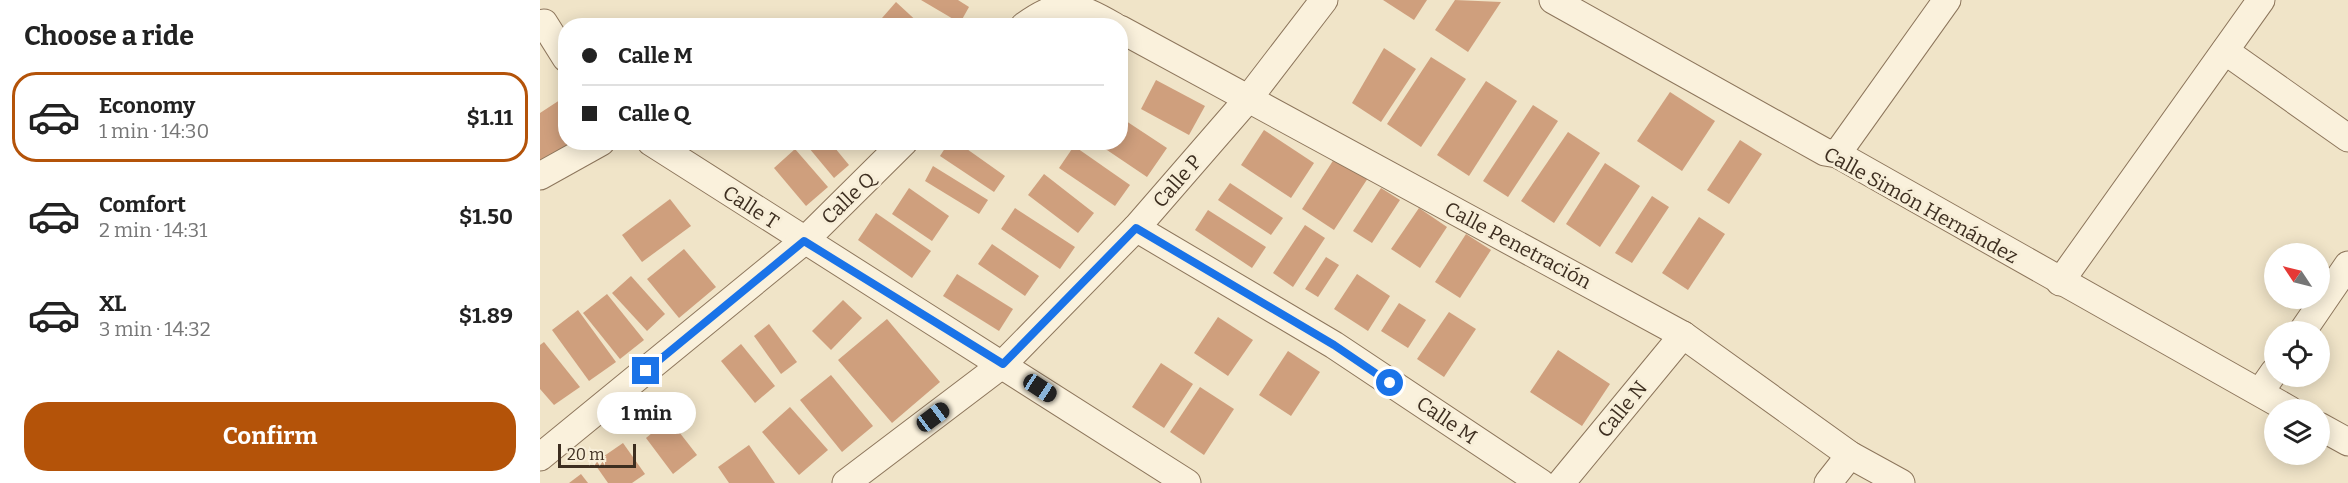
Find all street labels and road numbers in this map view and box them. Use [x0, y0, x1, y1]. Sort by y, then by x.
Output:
street label: Calle Simón Hernández [1820, 142, 2022, 268]
street label: Calle P [1148, 150, 1206, 212]
street label: Calle Q [816, 165, 881, 229]
street label: Calle T [719, 180, 784, 234]
street label: Calle Penetración [1441, 196, 1596, 294]
street label: Calle N [1592, 376, 1652, 442]
street label: Calle M [1412, 391, 1482, 449]

